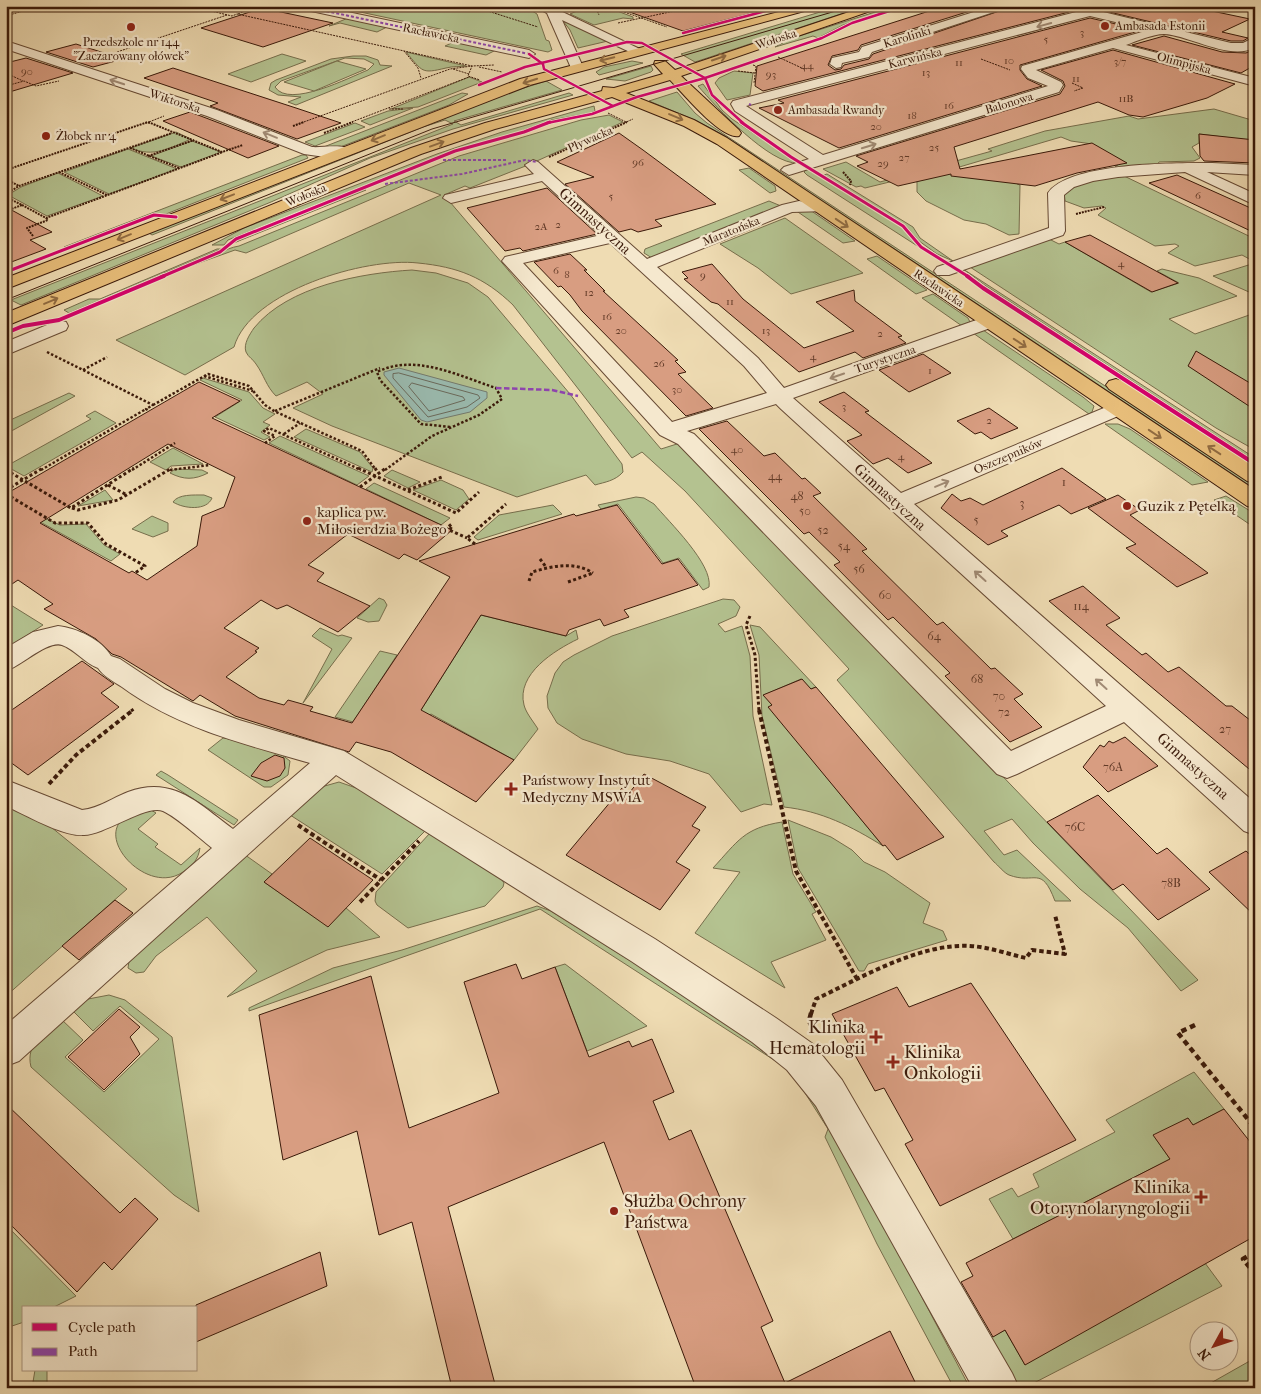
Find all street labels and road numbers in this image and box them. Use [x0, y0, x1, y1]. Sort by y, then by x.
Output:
street label: Racławicka [401, 20, 461, 46]
street label: Karolinki [882, 23, 933, 51]
street label: Wołoska [753, 26, 799, 53]
street label: Karwińska [887, 44, 944, 71]
street label: Olimpijska [1155, 49, 1213, 77]
street label: Wiktorska [147, 86, 203, 116]
street label: Balonowa [983, 89, 1035, 117]
street label: Pływacka [565, 123, 615, 155]
street label: Wołoska [283, 180, 329, 210]
street label: Gimnastyczna [555, 184, 636, 259]
street label: Maratońska [700, 213, 762, 249]
street label: Racławicka [911, 266, 967, 310]
street label: Turystyczna [852, 342, 918, 376]
street label: Oszczepników [971, 435, 1046, 477]
street label: Gimnastyczna [850, 460, 931, 535]
street label: Gimnastyczna [1153, 729, 1234, 804]

